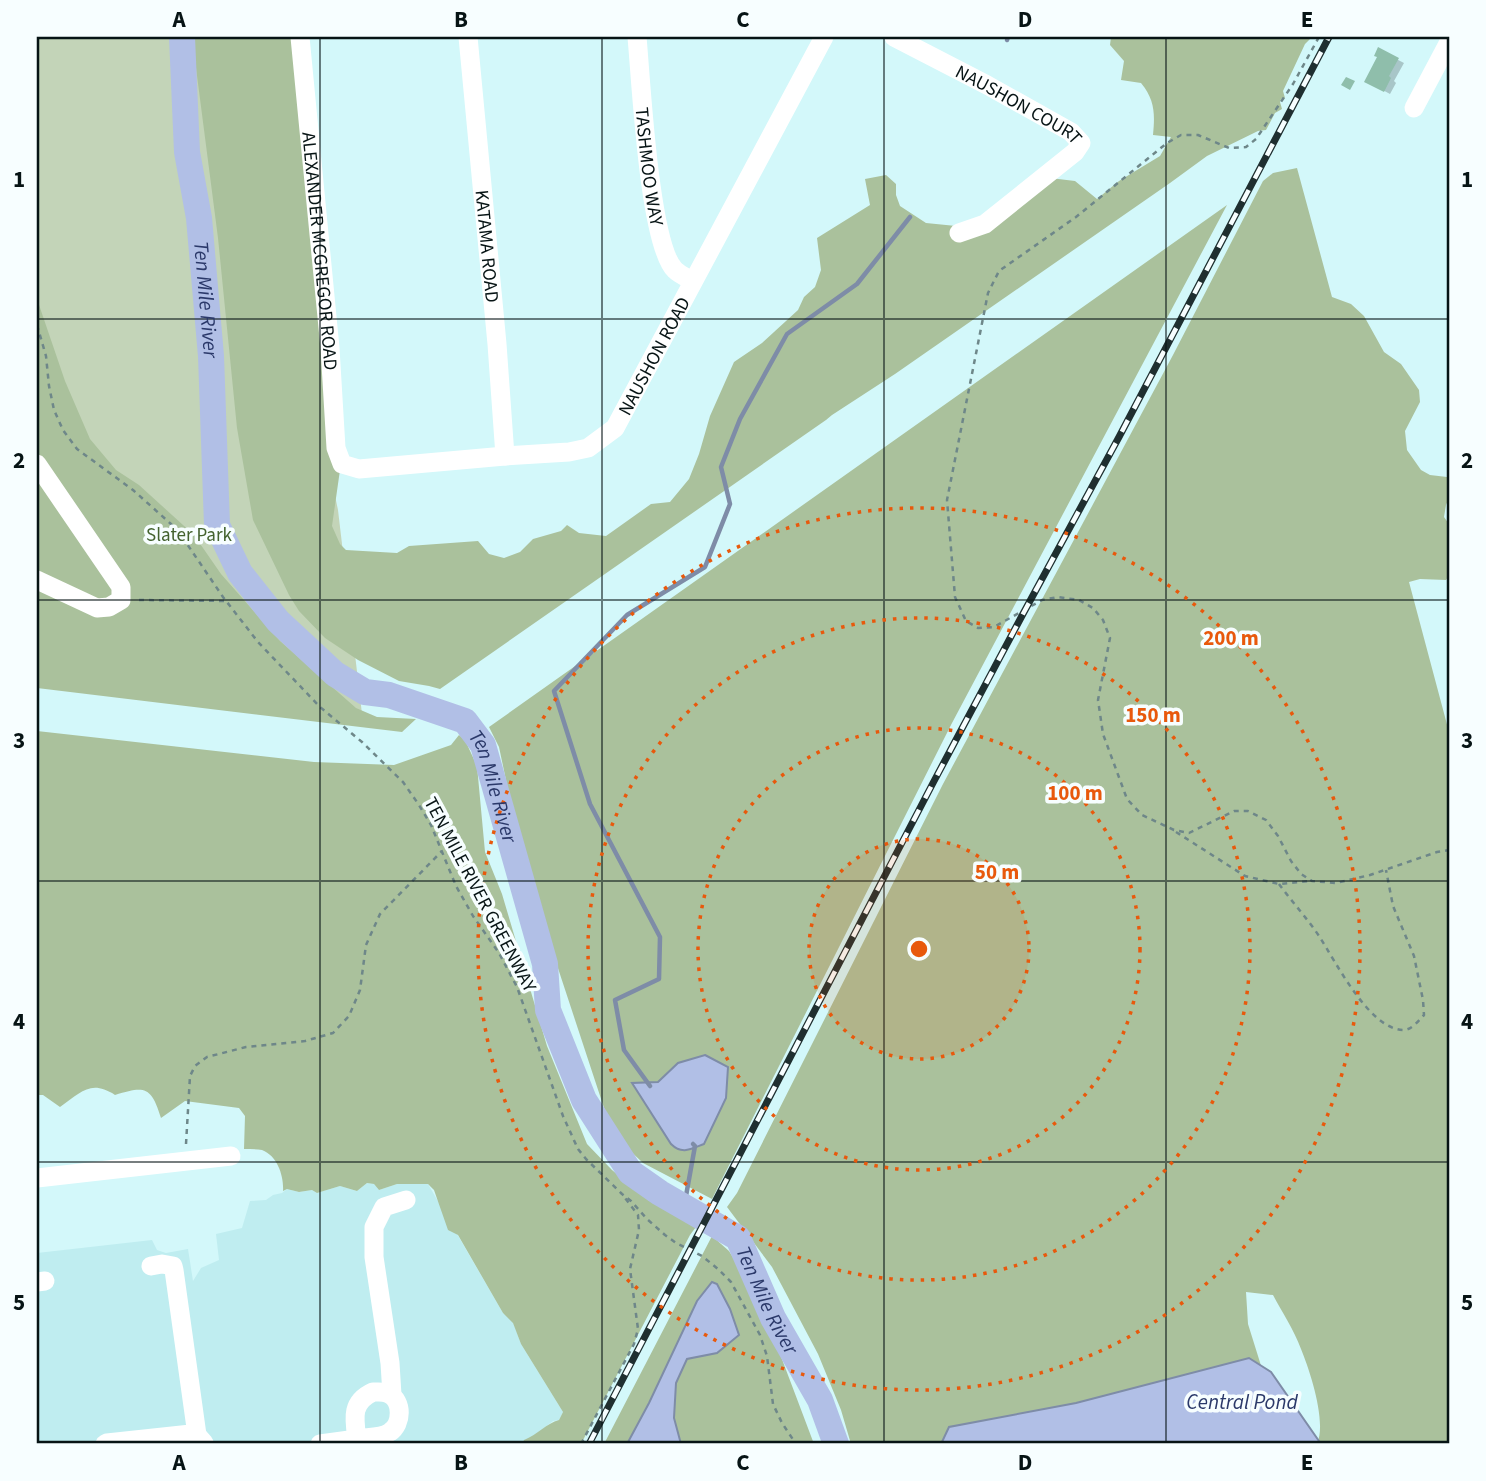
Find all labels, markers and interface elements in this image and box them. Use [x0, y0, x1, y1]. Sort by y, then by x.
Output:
text: A [171, 3, 186, 36]
text: B [454, 3, 468, 36]
text: C [736, 3, 750, 36]
text: D [1018, 3, 1032, 36]
text: E [1301, 3, 1313, 36]
street label: NAUSHON COURT [950, 59, 1088, 151]
street label: TASHMOO WAY [628, 106, 670, 229]
street label: ALEXANDER MCGREGOR ROAD [294, 131, 343, 371]
text: 1 [13, 163, 25, 196]
text: 1 [1461, 163, 1473, 196]
street label: KATAMA ROAD [467, 189, 505, 304]
water label: Ten Mile River [186, 240, 226, 360]
street label: NAUSHON ROAD [612, 292, 698, 421]
text: 2 [13, 444, 25, 477]
text: 2 [1461, 444, 1473, 477]
park label: Slater Park [146, 522, 232, 549]
text: 200 m [1203, 623, 1259, 653]
text: 150 m [1125, 700, 1181, 730]
water label: Ten Mile River [461, 723, 525, 847]
text: 3 [13, 724, 25, 757]
text: 3 [1461, 724, 1473, 757]
text: 100 m [1047, 778, 1103, 808]
street label: TEN MILE RIVER GREENWAY [417, 792, 543, 998]
text: 50 m [975, 857, 1019, 887]
centre of rings [907, 937, 931, 961]
text: 4 [13, 1005, 25, 1038]
text: 4 [1461, 1005, 1473, 1038]
water label: Ten Mile River [728, 1241, 806, 1361]
text: 5 [13, 1286, 25, 1319]
text: 5 [1461, 1286, 1473, 1319]
water label: Central Pond [1186, 1387, 1298, 1417]
text: A [171, 1446, 186, 1479]
text: B [454, 1446, 468, 1479]
text: C [736, 1446, 750, 1479]
text: D [1018, 1446, 1032, 1479]
text: E [1301, 1446, 1313, 1479]

